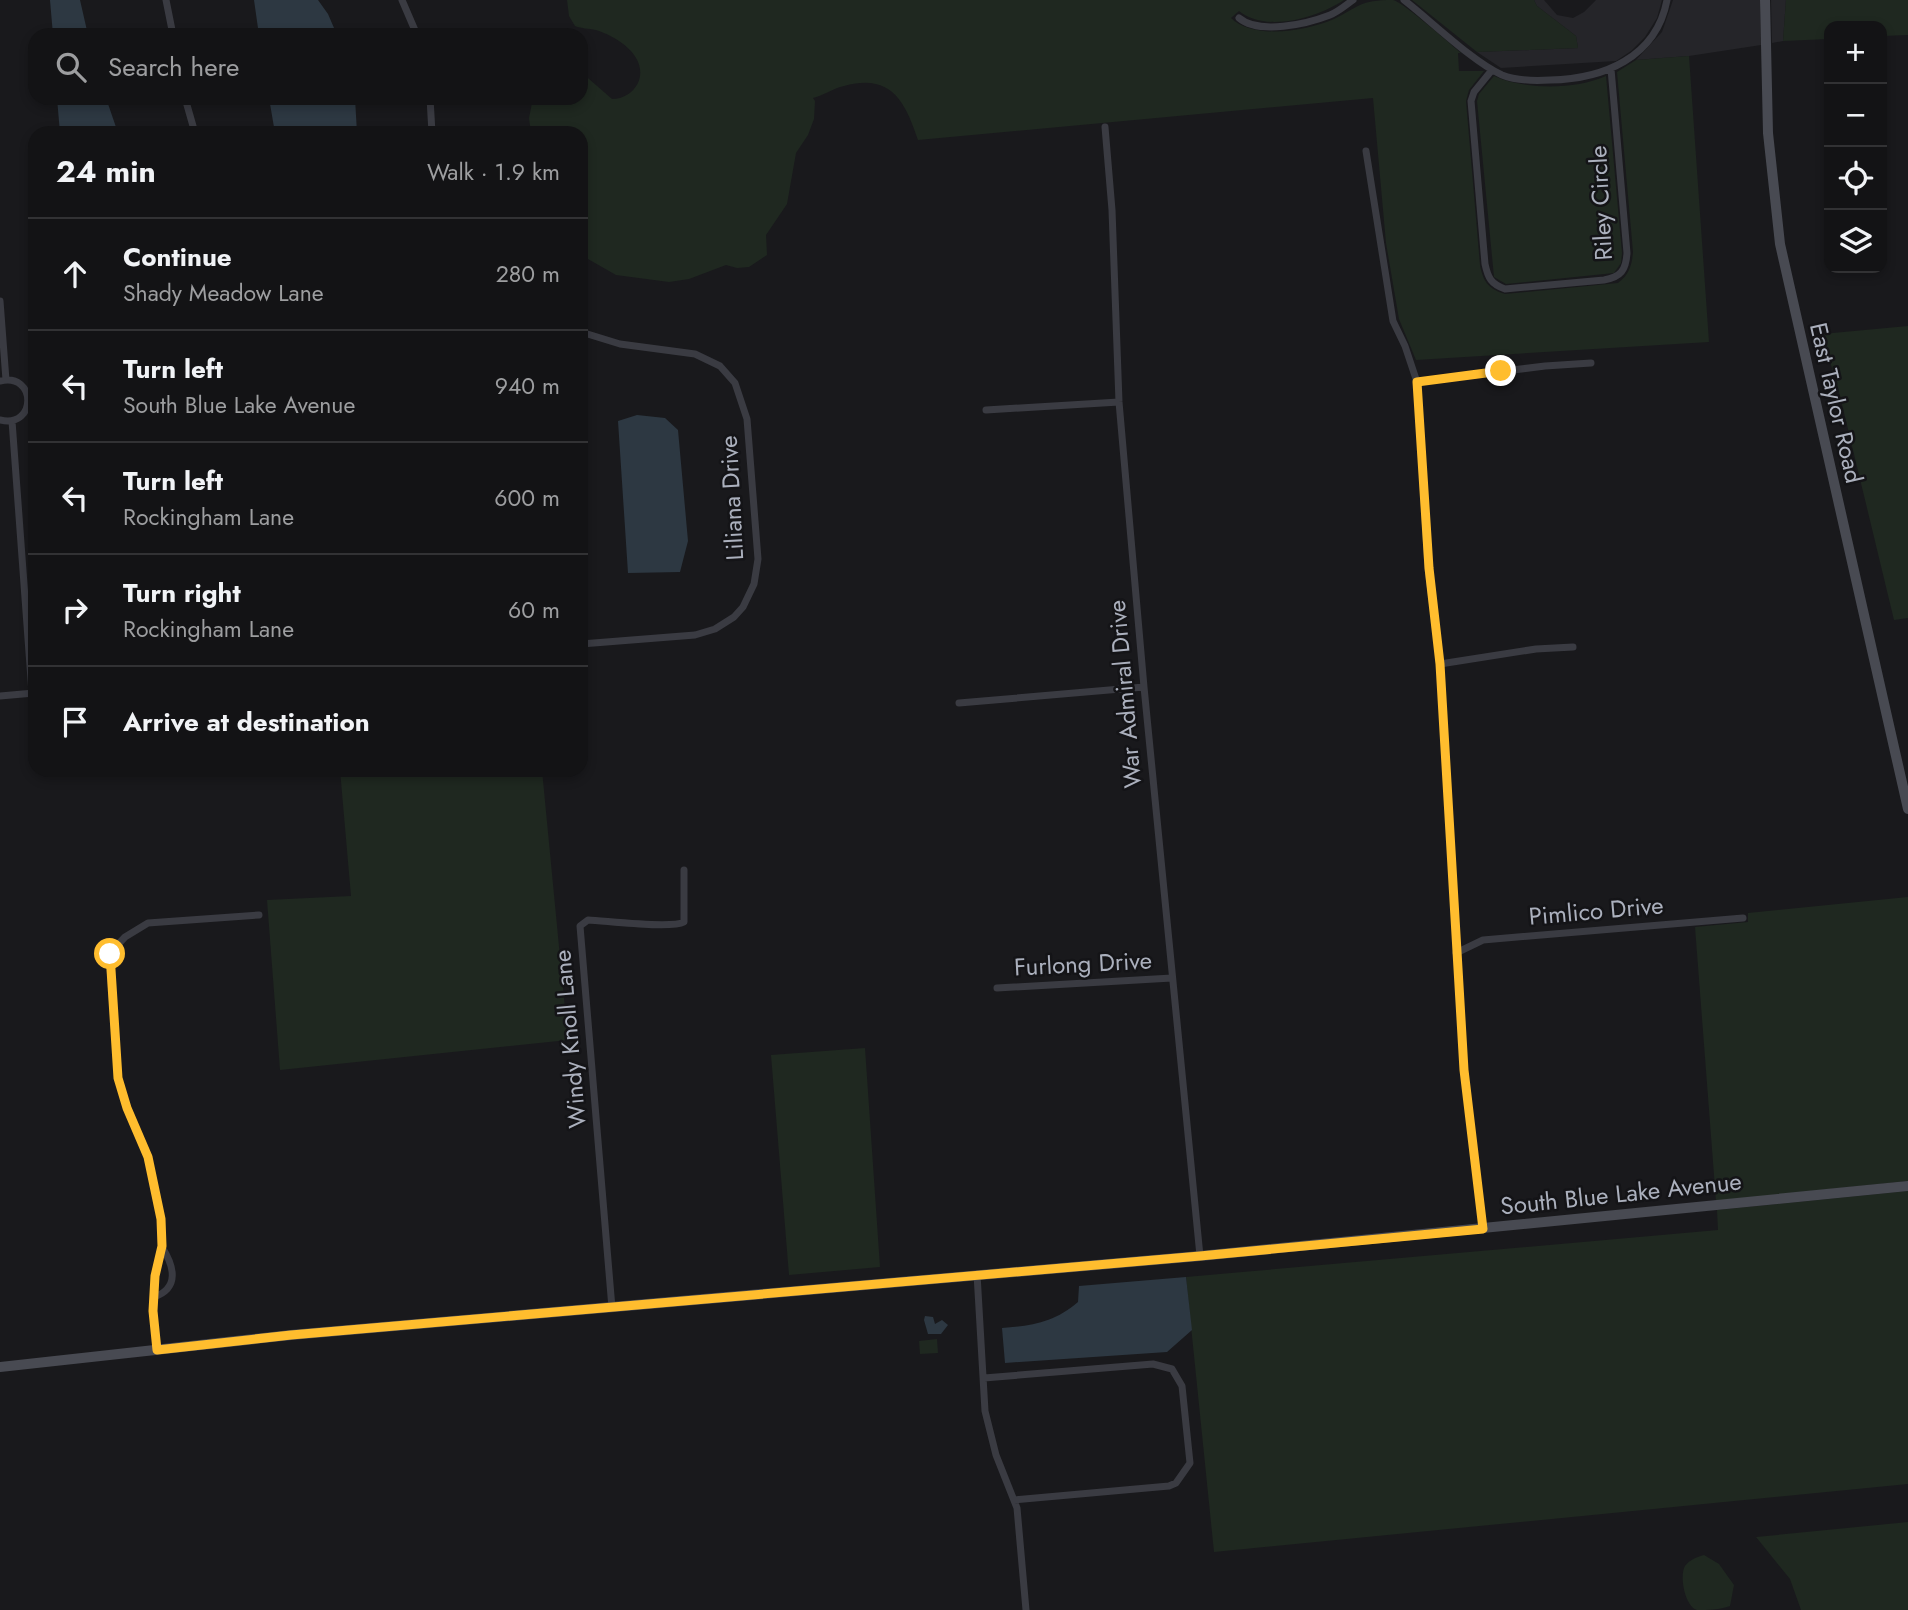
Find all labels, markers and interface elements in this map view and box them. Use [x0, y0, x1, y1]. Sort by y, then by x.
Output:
map controls [1824, 21, 1887, 273]
button: + [1824, 21, 1887, 84]
search box [28, 28, 588, 105]
icon: search [52, 48, 90, 86]
text: Search here [108, 48, 240, 86]
button: − [1824, 84, 1887, 147]
street label: Riley Circle [1580, 145, 1621, 261]
button: locate [1824, 147, 1887, 210]
text: 24 min [56, 150, 156, 193]
text: Walk · 1.9 km [427, 155, 560, 189]
button: layers [1824, 210, 1887, 273]
text: Continue [123, 238, 232, 276]
icon: ahead [56, 255, 94, 293]
text: 280 m [496, 257, 560, 291]
text: Shady Meadow Lane [123, 276, 324, 310]
street label: East Taylor Road [1801, 319, 1872, 487]
text: Turn left [123, 350, 223, 388]
route end [1485, 355, 1516, 386]
icon: left [56, 367, 94, 405]
text: 940 m [495, 369, 560, 403]
text: South Blue Lake Avenue [123, 388, 355, 422]
street label: Liliana Drive [711, 435, 752, 561]
text: Turn left [123, 462, 223, 500]
icon: left [56, 479, 94, 517]
text: 600 m [494, 481, 560, 515]
text: Rockingham Lane [123, 500, 294, 534]
text: Turn right [123, 574, 241, 612]
icon: right [56, 591, 94, 629]
text: 60 m [508, 593, 560, 627]
street label: War Admiral Drive [1099, 599, 1150, 790]
text: Rockingham Lane [123, 612, 294, 646]
icon: arrive [56, 703, 94, 741]
text: Arrive at destination [123, 703, 370, 741]
street label: Pimlico Drive [1527, 887, 1665, 934]
route start [94, 938, 125, 969]
street label: Furlong Drive [1013, 942, 1153, 985]
street label: Windy Knoll Lane [544, 948, 595, 1130]
street label: South Blue Lake Avenue [1499, 1163, 1743, 1224]

